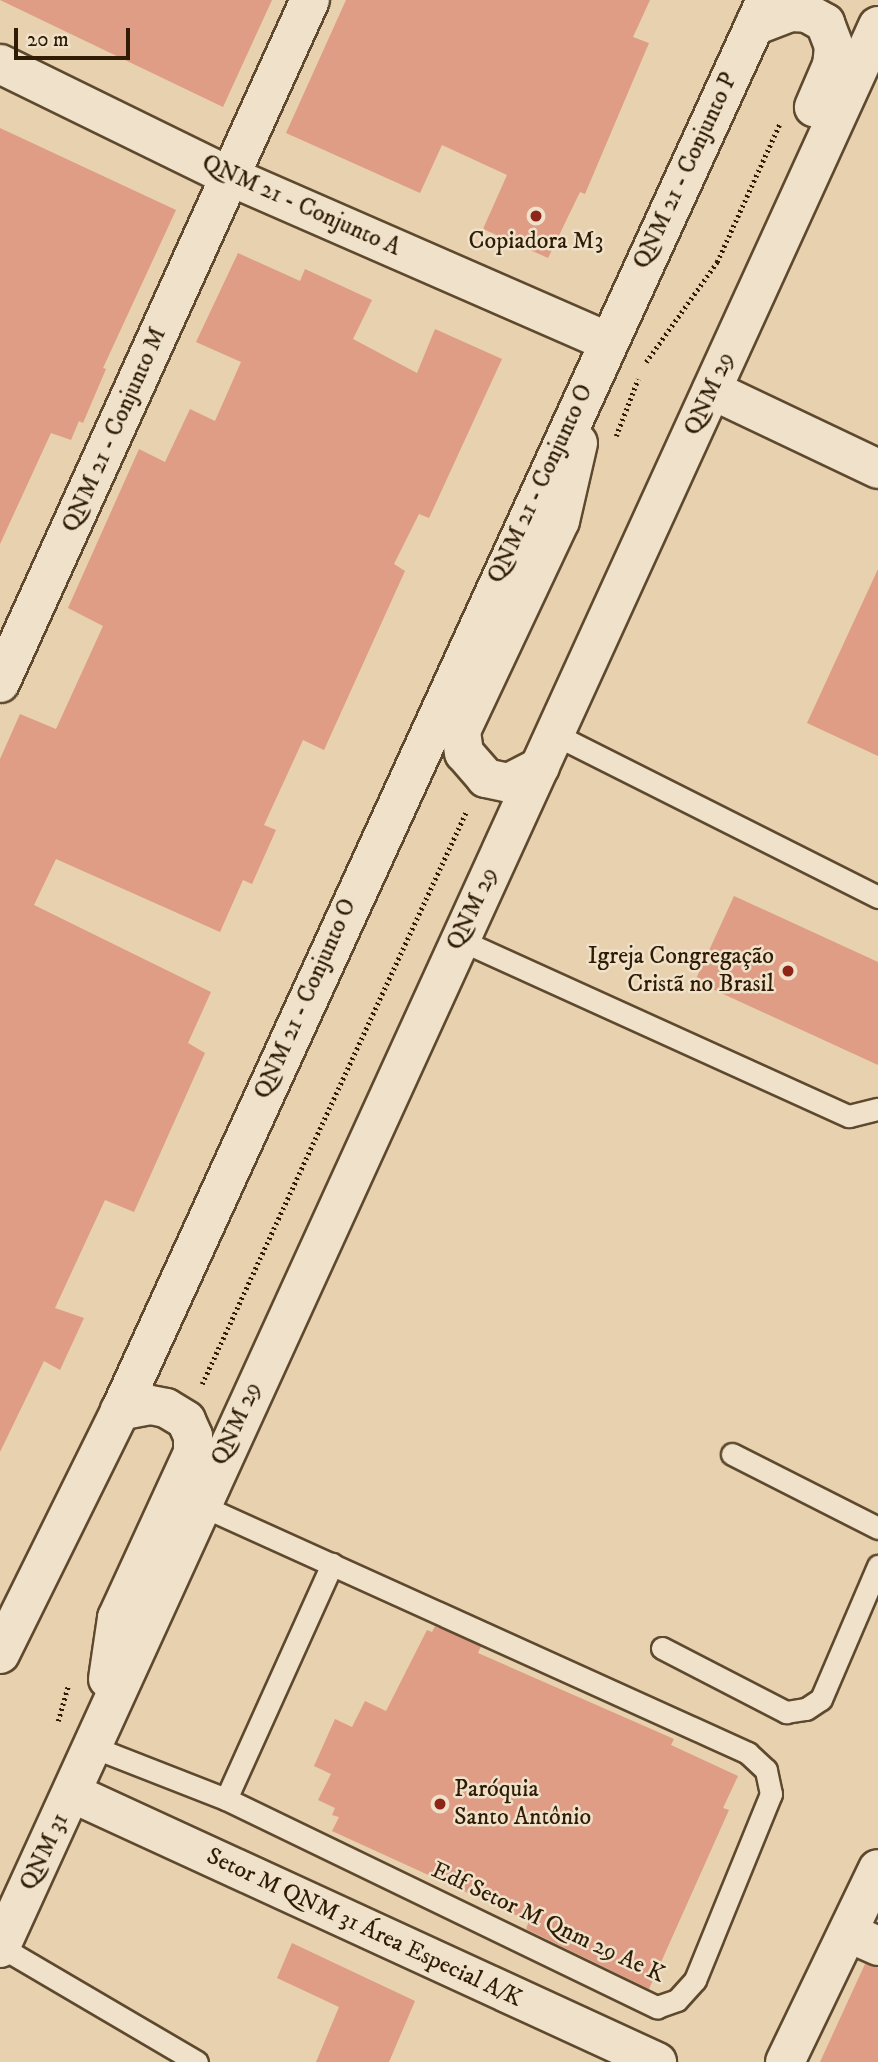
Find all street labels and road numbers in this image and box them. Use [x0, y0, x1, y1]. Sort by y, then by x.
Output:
street label: QNM 21 - Conjunto P [628, 68, 744, 274]
street label: QNM 21 - Conjunto A [197, 149, 405, 263]
street label: QNM 21 - Conjunto M [57, 323, 173, 537]
street label: QNM 29 [679, 348, 741, 440]
street label: QNM 21 - Conjunto O [482, 380, 600, 588]
street label: QNM 29 [441, 863, 505, 955]
street label: QNM 21 - Conjunto O [249, 894, 363, 1104]
street label: QNM 29 [206, 1378, 268, 1470]
street label: QNM 31 [15, 1809, 75, 1895]
street label: Setor M QNM 31 Área Especial A/K [202, 1842, 526, 2014]
street label: Edf Setor M Qnm 29 Ae K [427, 1856, 669, 1990]

